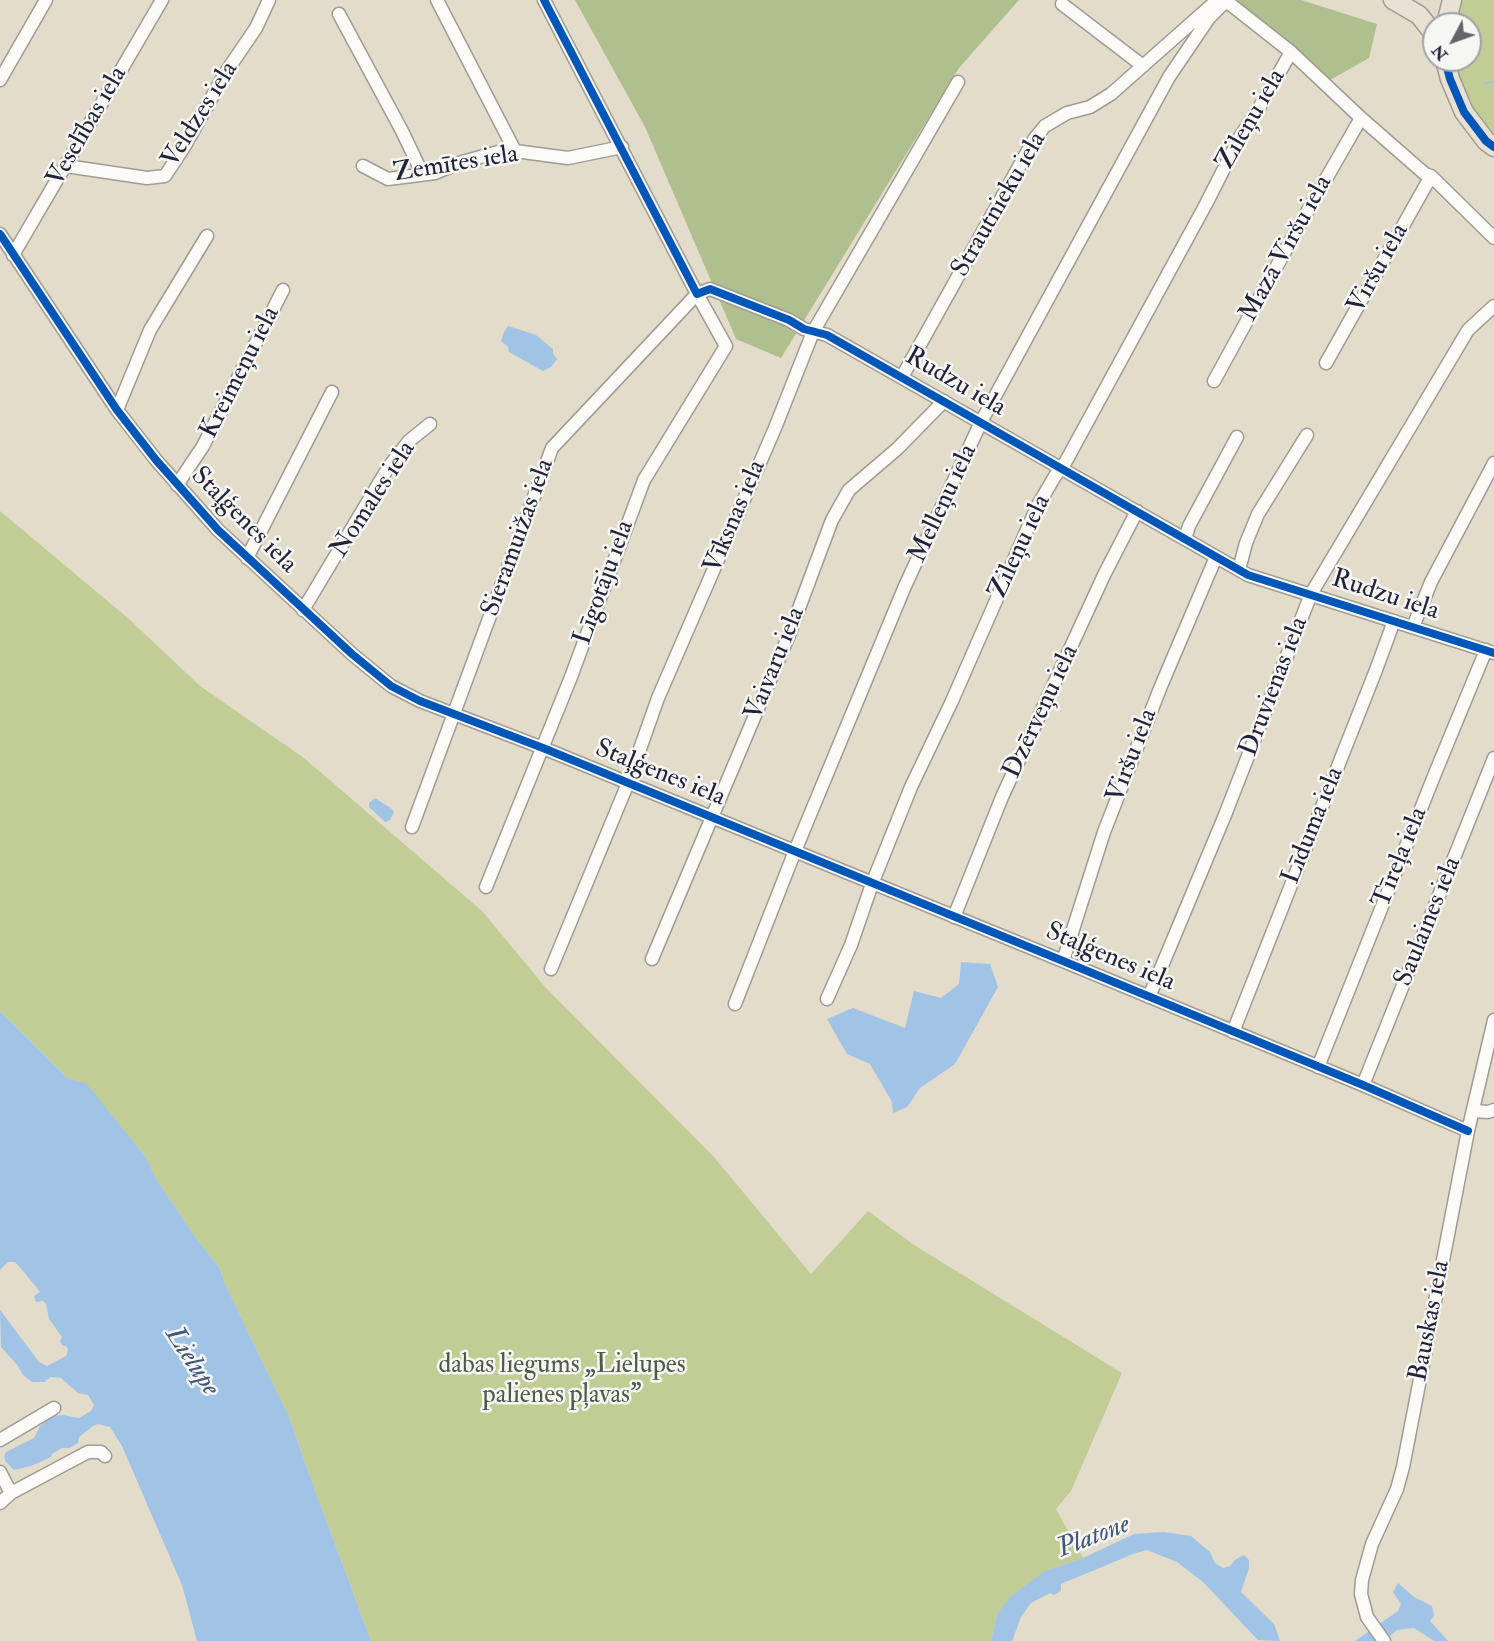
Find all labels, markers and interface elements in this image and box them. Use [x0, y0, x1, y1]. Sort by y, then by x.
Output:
north arrow [1422, 12, 1482, 72]
text: N [1428, 41, 1452, 64]
street label: Veldzes iela [156, 56, 246, 174]
street label: Veselības iela [41, 62, 135, 192]
street label: Zileņu iela [1211, 64, 1293, 176]
street label: Strautnieku iela [946, 127, 1054, 283]
street label: Zemītes iela [391, 140, 521, 190]
street label: Mazā Viršu iela [1234, 171, 1340, 327]
street label: Viršu iela [1342, 219, 1416, 319]
street label: Kreimeņu iela [194, 302, 288, 444]
street label: Rudzu iela [899, 342, 1011, 424]
street label: Nomales iela [325, 436, 423, 564]
street label: Melleņu iela [903, 440, 985, 568]
street label: Sieramuižas iela [476, 455, 562, 621]
street label: Vīksnas iela [698, 456, 774, 578]
street label: Staļģenes iela [183, 461, 303, 581]
street label: Zileņu iela [983, 490, 1059, 604]
street label: Līgotāju iela [568, 517, 642, 649]
street label: Rudzu iela [1327, 564, 1443, 628]
street label: Vaivaru iela [739, 603, 813, 725]
street label: Druvienas iela [1234, 613, 1316, 761]
street label: Dzērveņu iela [998, 640, 1086, 784]
street label: Viršu iela [1101, 705, 1165, 807]
street label: Staļģenes iela [590, 734, 730, 814]
street label: Līduma iela [1276, 763, 1352, 889]
street label: Tīreļa iela [1367, 803, 1435, 913]
street label: Saulaines iela [1389, 853, 1469, 991]
street label: Staļģenes iela [1041, 917, 1179, 999]
street label: Bauskas iela [1404, 1258, 1458, 1384]
water label: Lielupe [157, 1321, 225, 1403]
park label: dabas liegums „Lielupes palienes pļavas” [438, 1350, 686, 1412]
water label: Platone [1053, 1509, 1135, 1567]

